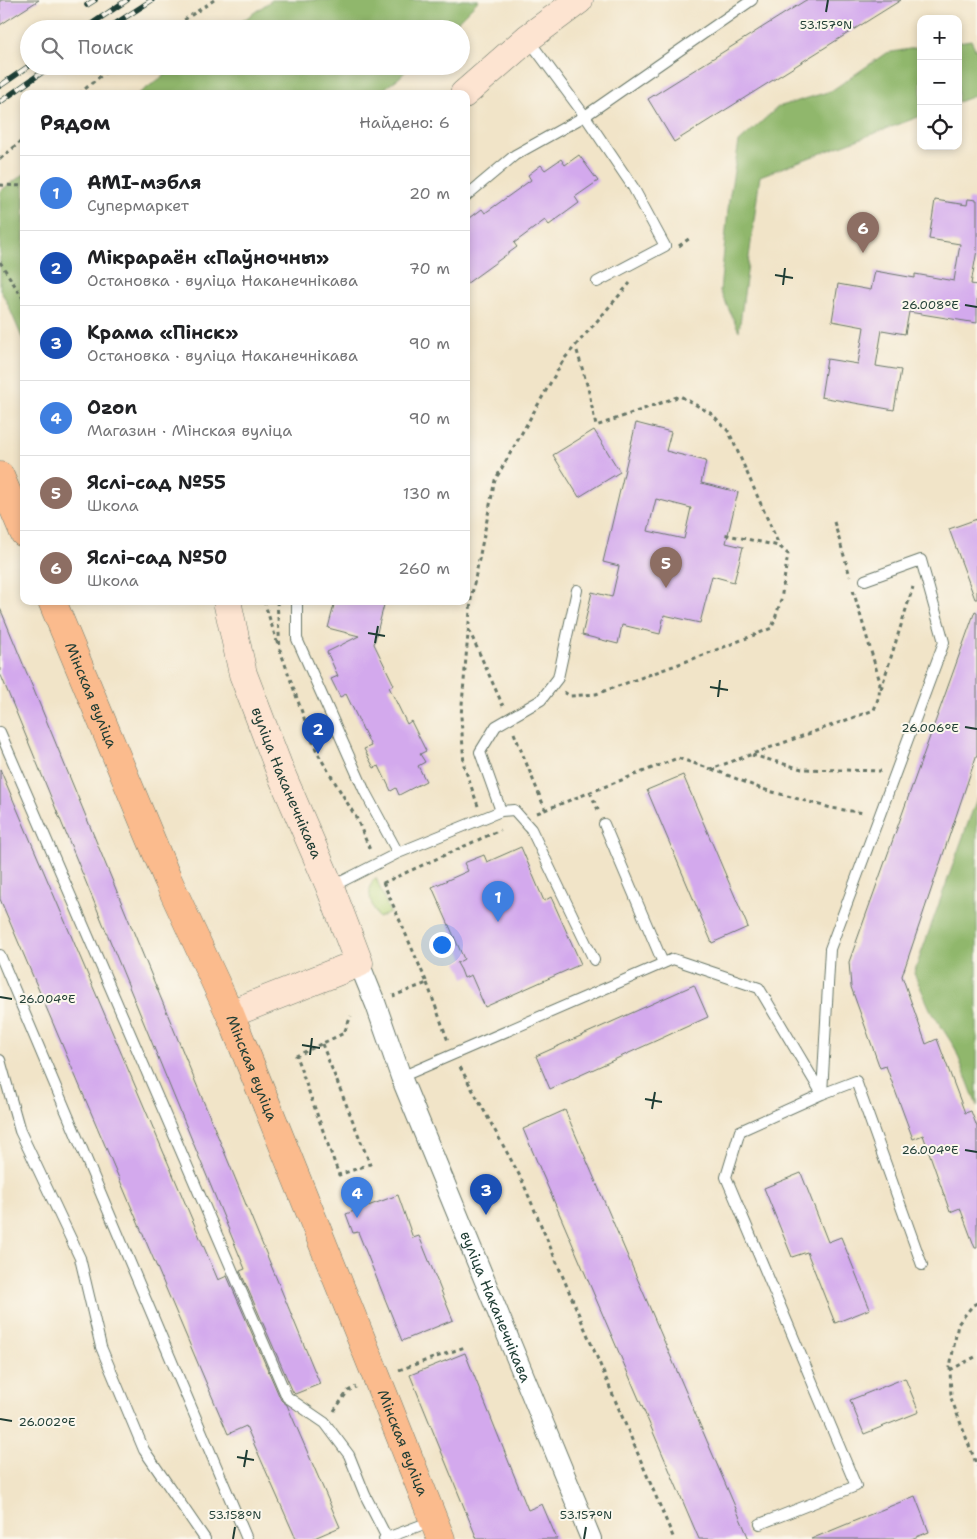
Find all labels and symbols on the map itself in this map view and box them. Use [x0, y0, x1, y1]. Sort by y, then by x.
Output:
text: 53.157°N [800, 17, 852, 33]
pin: 6 [847, 212, 879, 253]
text: 26.008°E [901, 297, 959, 313]
pin: 5 [650, 547, 682, 588]
street label: Мінская вуліца [60, 639, 122, 752]
street label: вуліца Наканечнікава [247, 704, 327, 862]
pin: 2 [302, 713, 334, 754]
text: 26.006°E [901, 720, 959, 736]
pin: 1 [482, 881, 514, 922]
your location [429, 932, 455, 958]
text: 26.004°E [18, 991, 76, 1007]
street label: Мінская вуліца [221, 1012, 282, 1125]
text: 26.004°E [901, 1142, 959, 1158]
pin: 3 [470, 1174, 502, 1215]
pin: 4 [341, 1177, 373, 1218]
street label: вуліца Наканечнікава [455, 1228, 536, 1386]
street label: Мінская вуліца [373, 1387, 433, 1499]
text: 26.002°E [19, 1414, 75, 1430]
text: 53.158°N [209, 1507, 261, 1523]
text: 53.157°N [560, 1507, 612, 1523]

